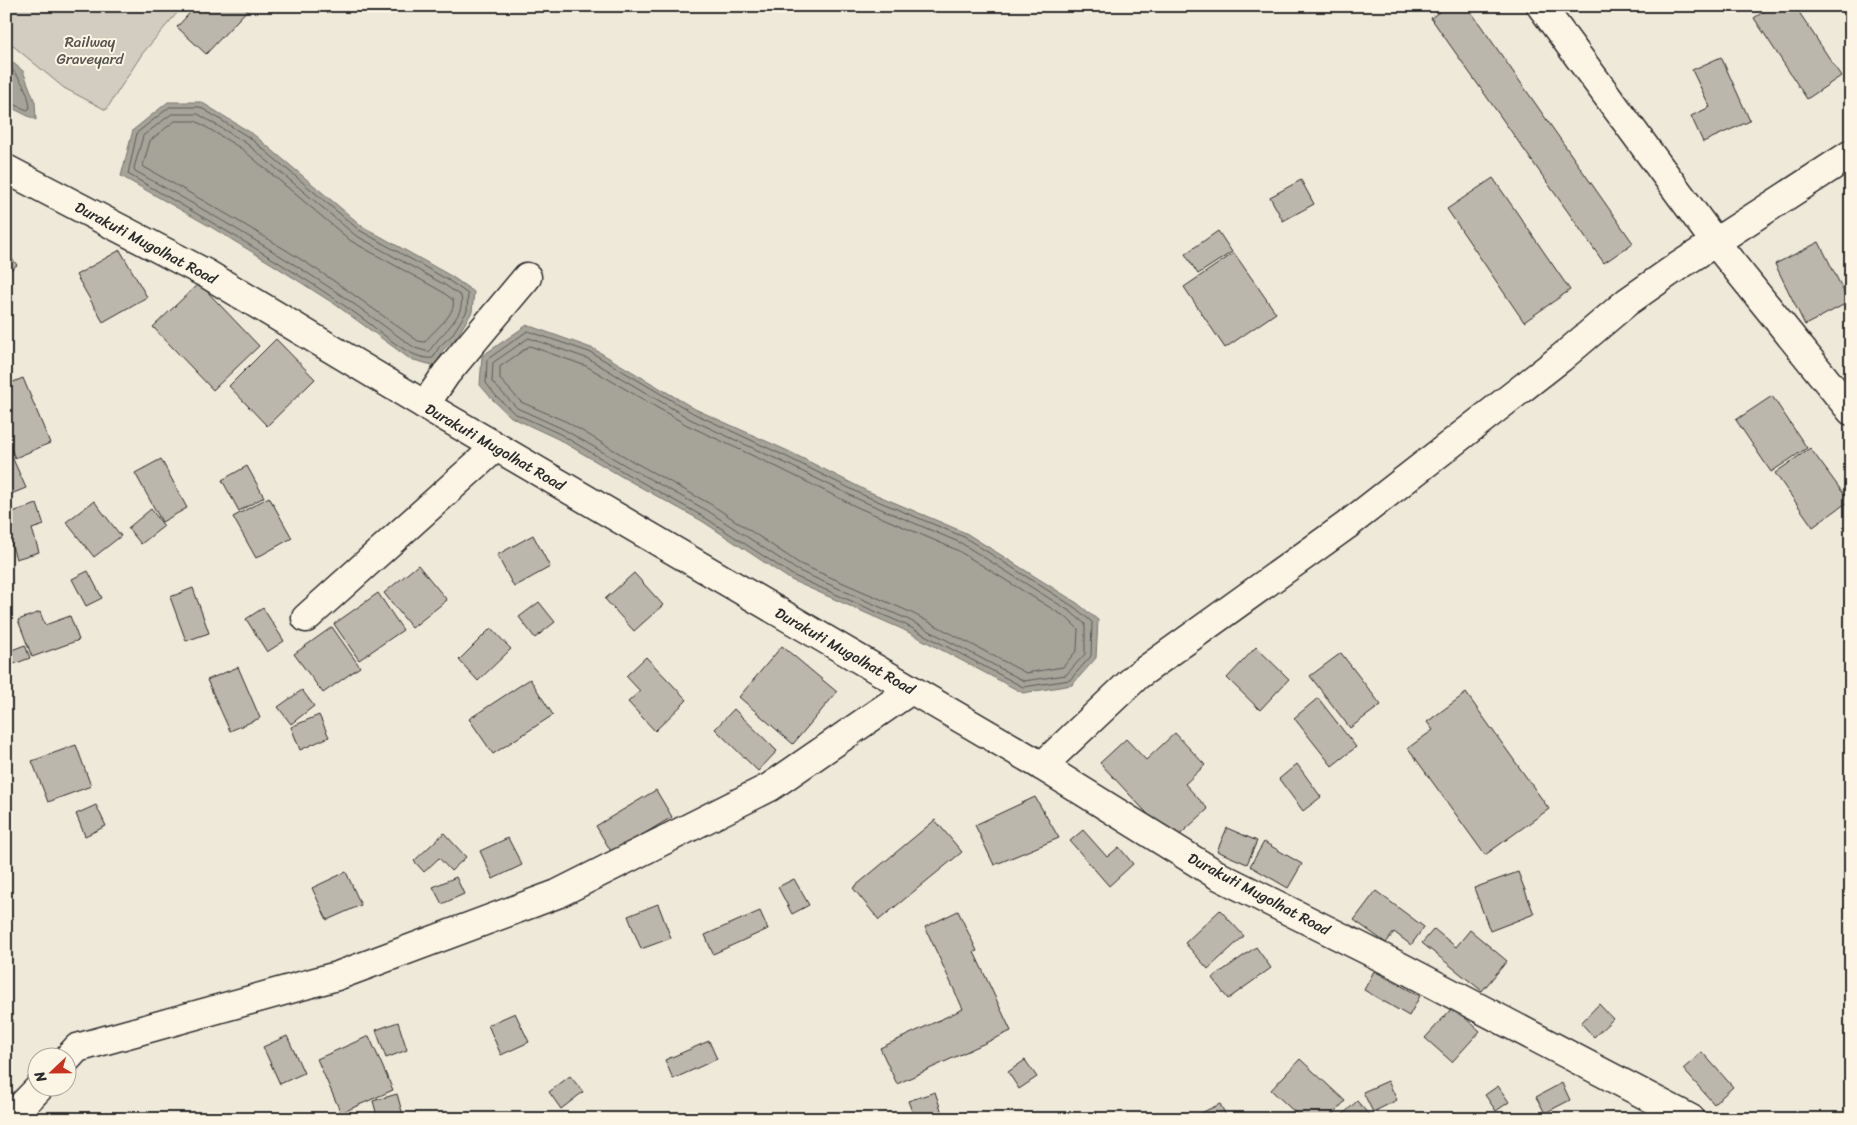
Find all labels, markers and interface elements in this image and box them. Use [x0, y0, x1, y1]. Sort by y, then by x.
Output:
park label: Railway Graveyard [57, 29, 125, 72]
street label: Durakuti Mugolhat Road [70, 194, 223, 292]
street label: Durakuti Mugolhat Road [420, 396, 571, 498]
street label: Durakuti Mugolhat Road [770, 600, 921, 702]
street label: Durakuti Mugolhat Road [1183, 845, 1336, 943]
north arrow [28, 1048, 78, 1098]
text: N [27, 1067, 54, 1087]

